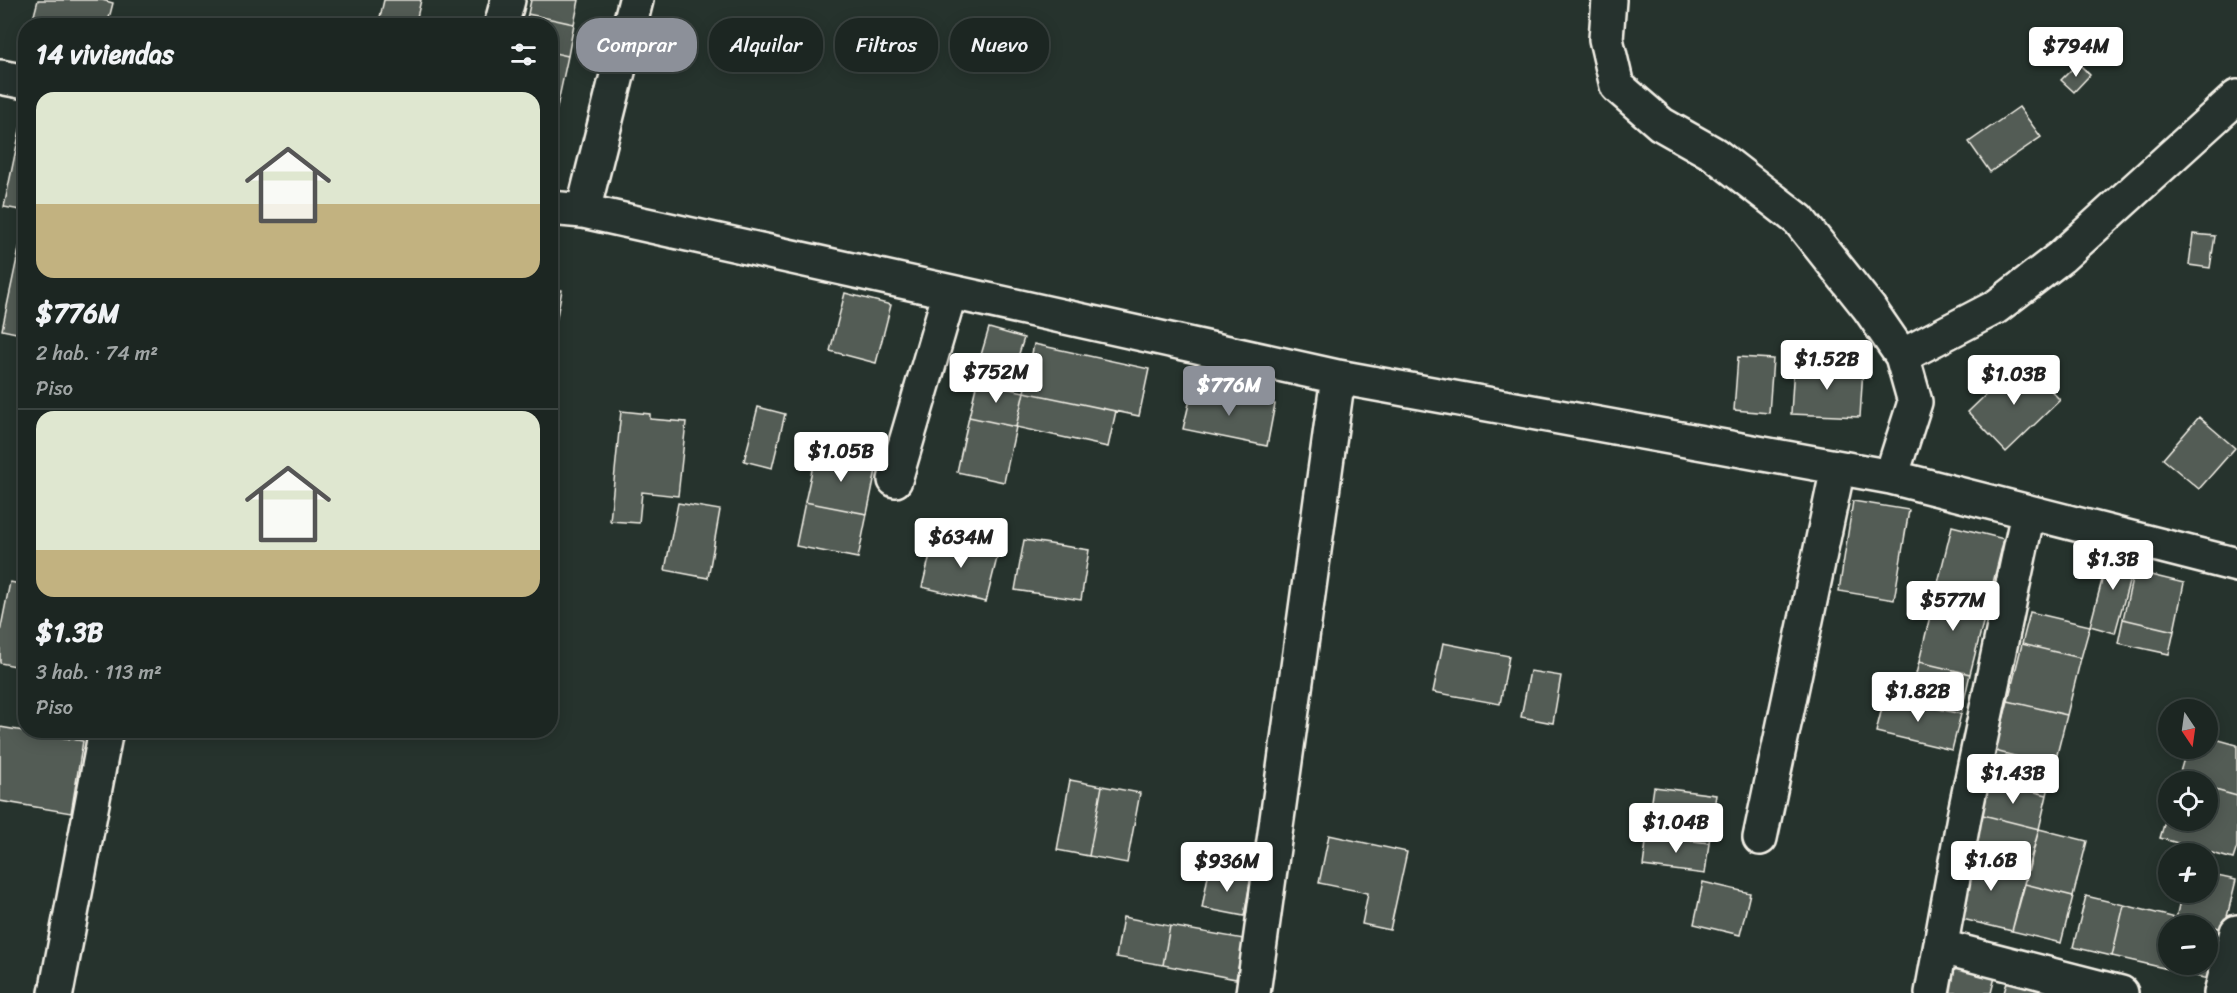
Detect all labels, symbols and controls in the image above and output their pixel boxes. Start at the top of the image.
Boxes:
chip: Comprar [576,18,697,72]
chip: Alquilar [709,18,823,72]
chip: Filtros [835,18,938,72]
chip: Nuevo [950,18,1049,72]
pin: $794M [2034,27,2118,78]
text: $794M [2043,29,2109,64]
text: 14 viviendas [36,31,174,77]
icon: filters [507,38,540,71]
icon: home [234,131,342,239]
text: $776M [36,290,119,336]
text: 2 hab. · 74 m² [36,336,158,371]
pin: $1.52B [1778,340,1876,391]
text: $1.52B [1795,342,1859,377]
pin: $752M [954,353,1038,404]
text: $752M [964,355,1028,390]
pin: $1.03B [1965,355,2063,406]
text: $1.03B [1982,357,2046,392]
pin: $776M [1187,366,1271,417]
text: $776M [1197,368,1261,403]
text: Piso [36,371,73,406]
pin: $1.05B [792,432,890,483]
text: $1.05B [808,434,874,469]
icon: home [234,450,342,558]
pin: $634M [919,518,1003,569]
text: $634M [929,520,993,555]
pin: $1.3B [2071,540,2155,591]
text: $1.3B [2087,542,2139,577]
pin: $577M [1911,581,1995,632]
text: $577M [1921,583,1985,618]
text: $1.3B [36,609,103,655]
text: 3 hab. · 113 m² [36,655,162,690]
pin: $1.82B [1869,672,1967,723]
text: $1.82B [1886,674,1950,709]
text: Piso [36,690,73,725]
north arrow [2158,699,2218,759]
map controls [2158,699,2218,975]
pin: $1.43B [1964,754,2062,805]
text: $1.43B [1981,756,2045,791]
button: locate [2158,771,2218,831]
pin: $1.04B [1627,803,1725,854]
text: $1.04B [1643,805,1709,840]
pin: $1.6B [1949,841,2033,892]
pin: $936M [1185,842,1269,893]
text: $1.6B [1965,843,2017,878]
button: + [2158,843,2218,903]
text: $936M [1195,844,1259,879]
button: − [2158,915,2218,975]

